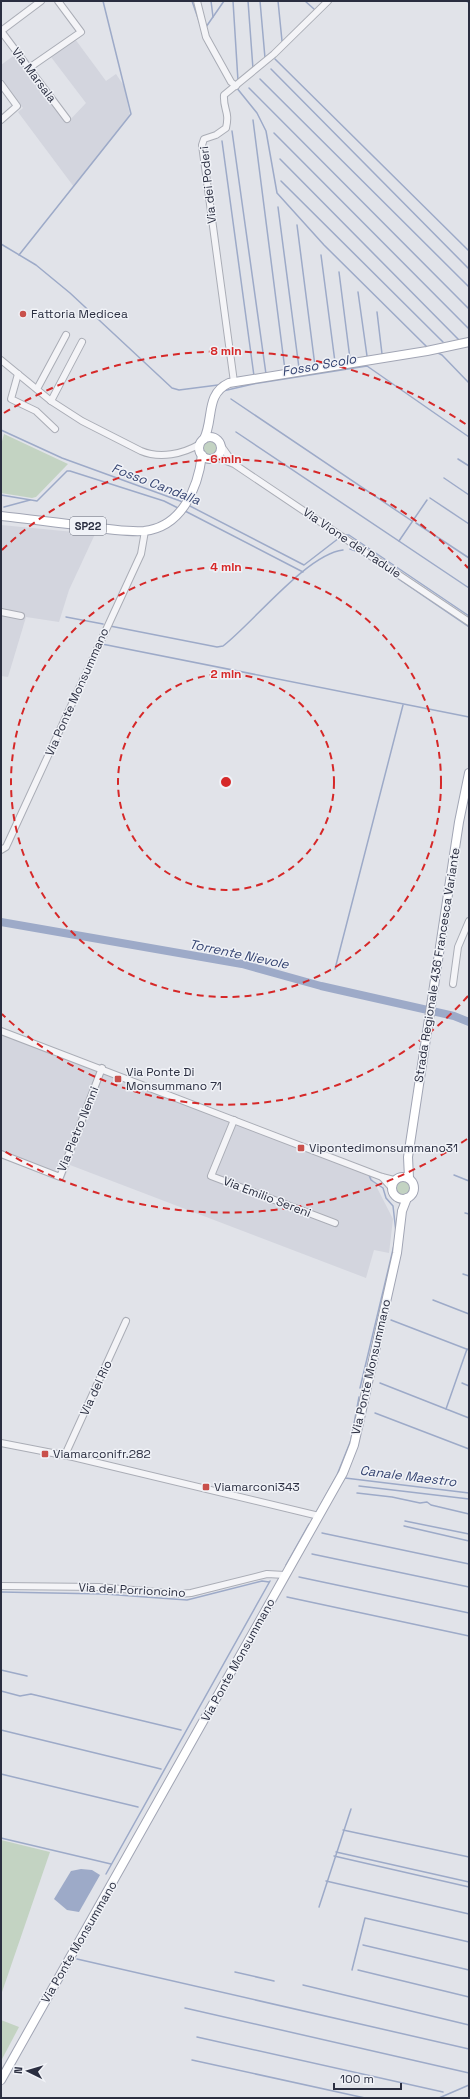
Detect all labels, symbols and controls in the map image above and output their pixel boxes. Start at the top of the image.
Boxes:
street label: Via Marsala [8,44,60,106]
street label: Via dei Poderi [196,145,220,225]
place label: Fattoria Medicea [31,306,128,322]
marker: Fattoria Medicea [18,309,28,319]
text: 8 min [210,343,242,359]
water label: Fosso Scolo [281,350,358,380]
text: 6 min [210,451,242,467]
water label: Fosso Candalla [109,459,203,509]
street label: Via Vione del Padule [300,504,404,582]
road number: SP22 [70,517,106,535]
text: 4 min [210,559,242,575]
street label: Via Ponte Monsummano [42,625,112,759]
text: 2 min [210,666,242,682]
centre of rings [219,775,233,789]
street label: Strada Regionale 436 Francesca Variante [411,846,463,1084]
water label: Torrente Nievole [188,935,291,973]
place label: Via Ponte Di Monsummano 71 [126,1064,222,1094]
marker: Via Ponte Di Monsummano 71 [113,1074,123,1084]
street label: Via Pietro Nenni [54,1084,102,1174]
place label: Vipontedimonsummano31 [309,1140,458,1156]
marker: Vipontedimonsummano31 [296,1143,306,1153]
street label: Via Emilio Sereni [221,1173,313,1221]
street label: Via Ponte Monsummano [348,1298,394,1436]
street label: Via del Rio [76,1358,116,1418]
place label: Viamarconifr.282 [53,1446,151,1462]
marker: Viamarconifr.282 [40,1449,50,1459]
water label: Canale Maestro [359,1462,458,1490]
place label: Viamarconi343 [214,1479,300,1495]
marker: Viamarconi343 [201,1482,211,1492]
street label: Via del Porrioncino [78,1579,186,1601]
street label: Via Ponte Monsummano [197,1596,279,1724]
street label: Via Ponte Monsummano [37,1878,121,2006]
north arrow [8,2051,48,2091]
scale bar [334,2065,401,2091]
text: N [11,2066,25,2074]
text: 100 m [340,2071,374,2087]

